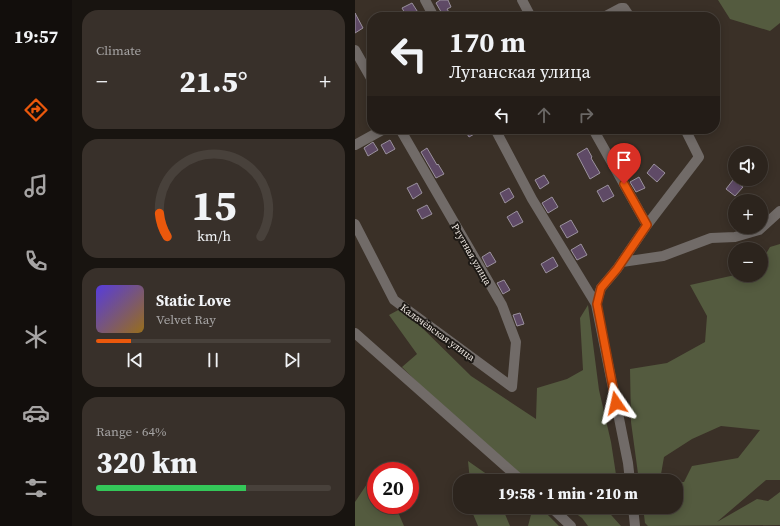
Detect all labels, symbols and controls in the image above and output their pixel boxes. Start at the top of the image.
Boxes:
text: 170 m [449,23,526,61]
text: 19:57 [14,24,58,49]
icon: left [383,28,435,80]
text: Climate [96,42,141,59]
text: Луганская улица [449,59,591,84]
text: 21.5° [179,61,248,102]
text: − [96,66,108,96]
text: + [319,66,331,96]
icon: directions [22,96,50,124]
icon: left [491,104,513,126]
icon: ahead [533,104,555,126]
icon: right [575,104,597,126]
pin [607,143,641,184]
map controls [728,146,768,282]
button: sound [728,146,768,186]
icon: arrive [613,149,635,171]
icon: music [22,172,50,200]
text: 15 [191,176,236,233]
button: + [728,194,768,234]
street label: Ртутная улица [449,221,495,288]
text: km/h [197,225,231,245]
button: − [728,242,768,282]
icon: phone [22,247,50,275]
text: Static Love [156,290,231,311]
street label: Калачёвская улица [398,301,478,364]
text: Velvet Ray [156,311,216,328]
icon: climate [22,323,50,351]
icon: previous [124,349,146,371]
icon: pause [202,349,224,371]
icon: next [281,349,303,371]
position arrow [595,382,637,424]
icon: car [22,399,50,427]
text: Range · 64% [96,423,167,440]
text: 320 km [96,442,197,483]
speed limit sign: 20 [367,462,419,514]
icon: filters [22,474,50,502]
text: 19:58 · 1 min · 210 m [498,483,638,504]

